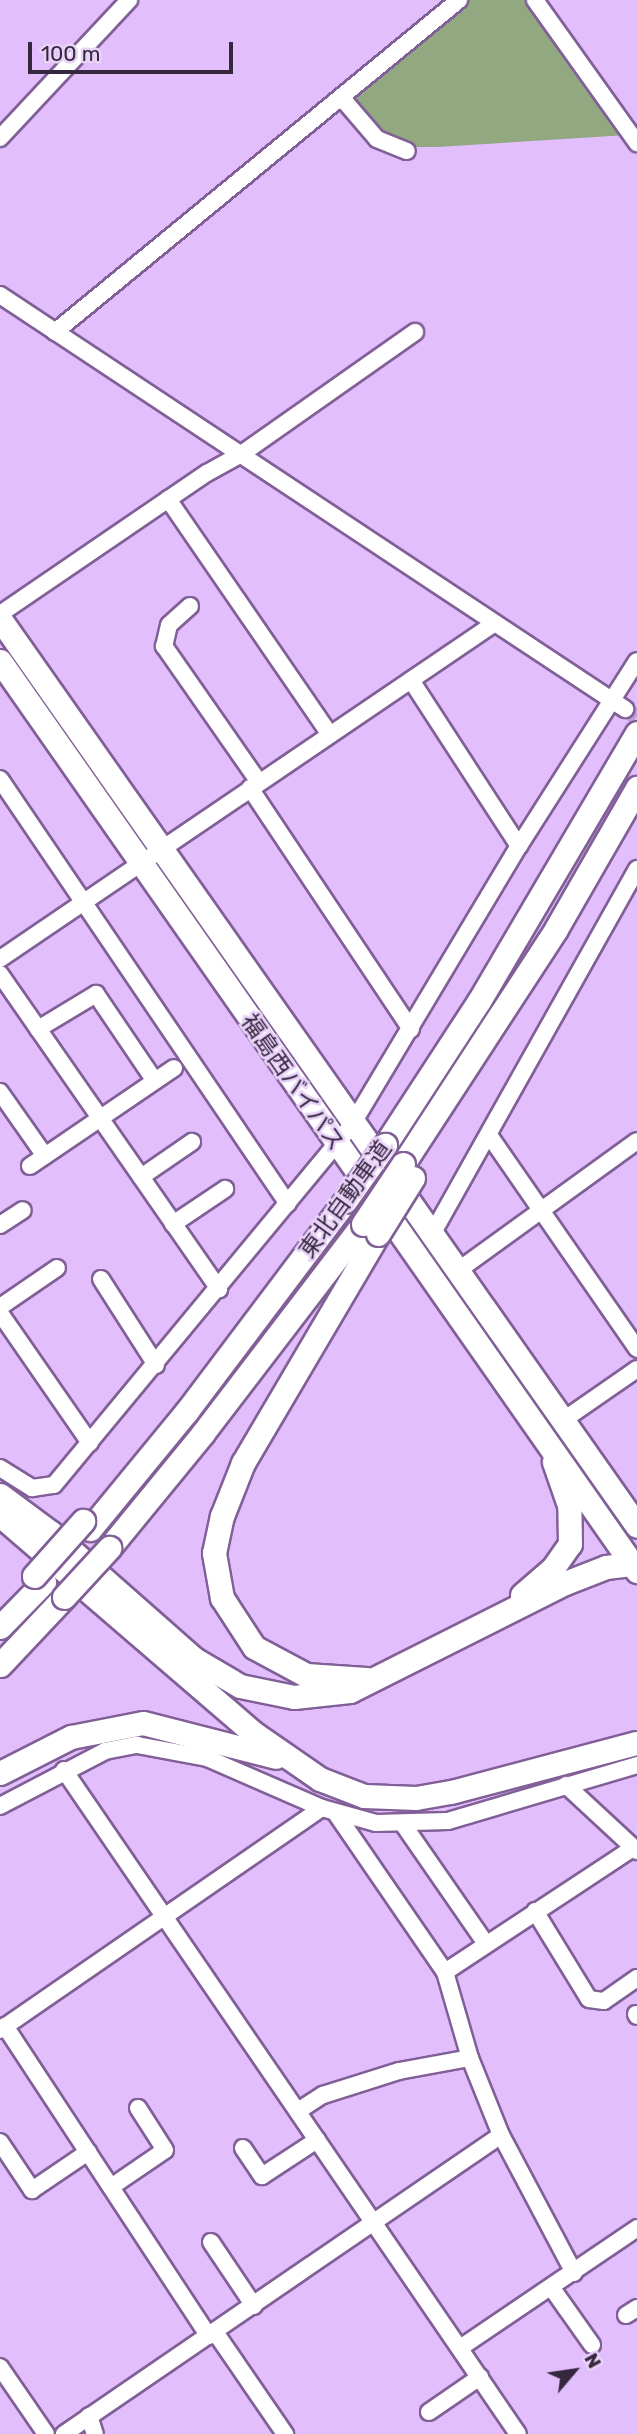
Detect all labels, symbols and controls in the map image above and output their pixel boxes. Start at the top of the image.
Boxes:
scale bar [32,28,236,72]
text: 100 m [41,41,100,66]
street label: 福島西バイパス [236,1008,350,1156]
street label: 東北自動車道 [293,1135,397,1263]
north arrow [539,2336,609,2406]
text: N [579,2349,606,2372]

